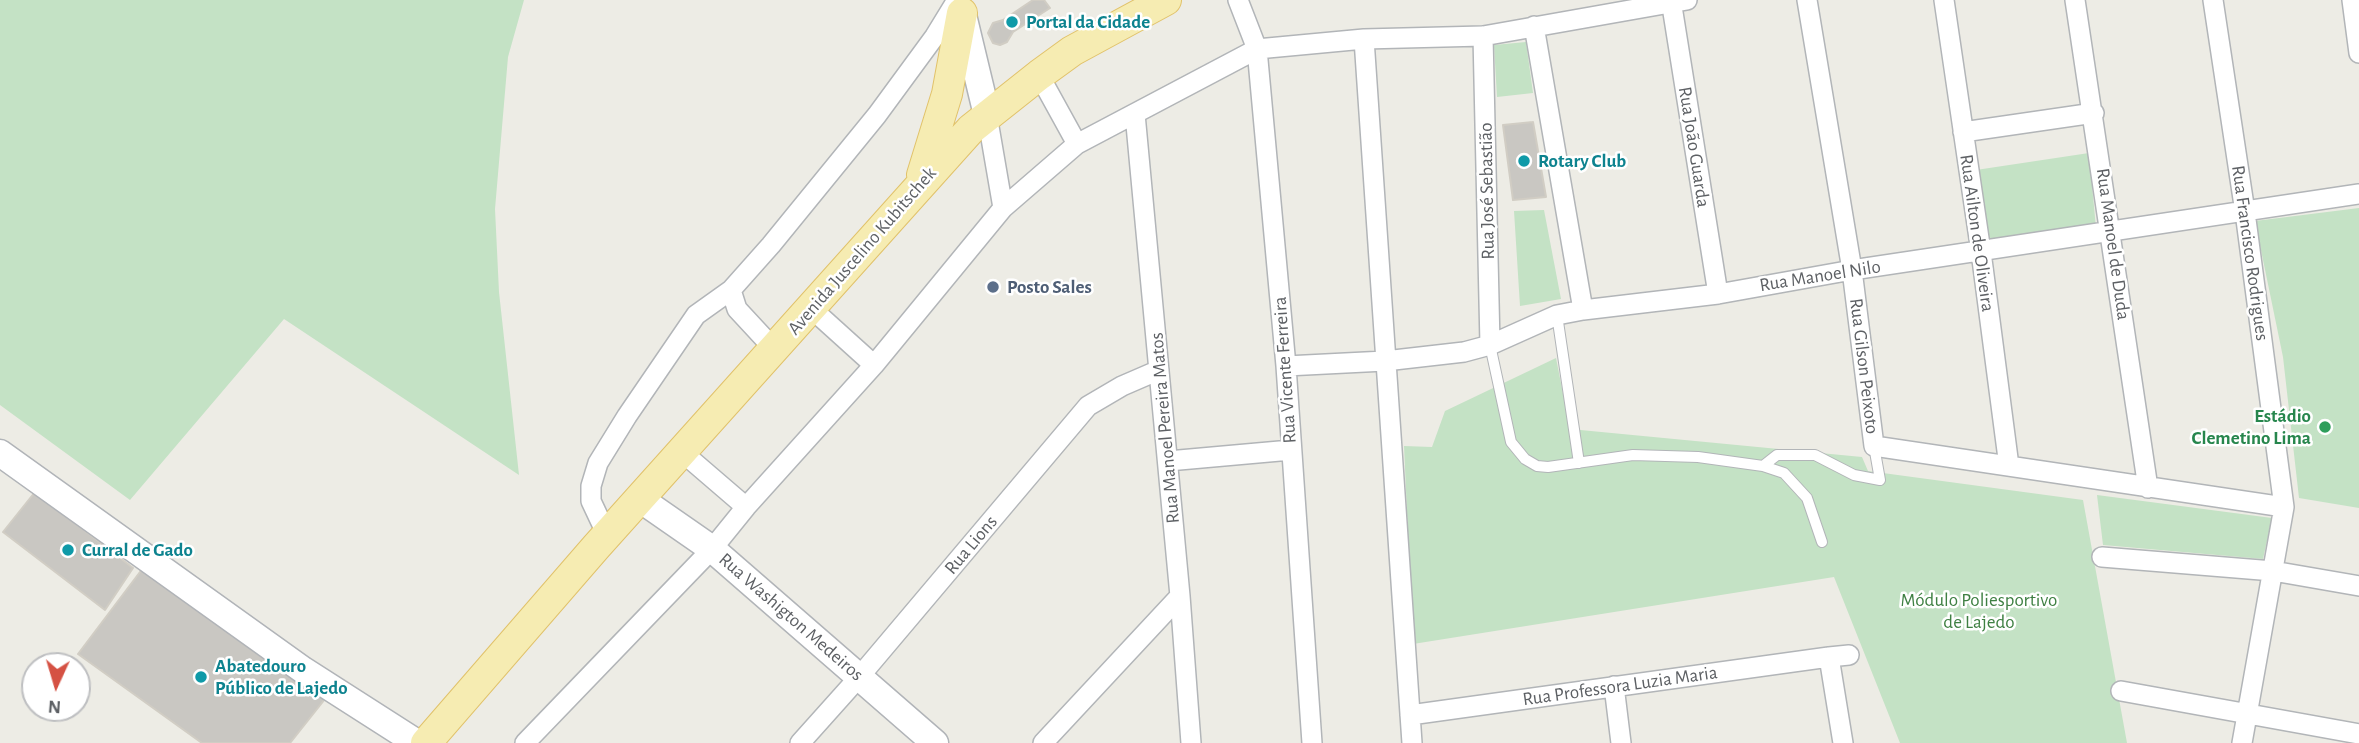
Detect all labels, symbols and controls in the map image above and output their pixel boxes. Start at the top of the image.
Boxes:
place label: Portal da Cidade [1026,11,1150,33]
marker: Portal da Cidade [1004,14,1020,30]
street label: Rua João Guarda [1673,85,1715,209]
street label: Rua José Sebastião [1474,122,1500,260]
place label: Rotary Club [1538,150,1626,172]
marker: Rotary Club [1516,153,1532,169]
street label: Rua Ailton de Oliveira [1955,153,1999,313]
street label: Avenida Juscelino Kubitschek [783,162,941,340]
street label: Rua Francisco Rodrigues [2226,164,2274,342]
street label: Rua Manoel de Duda [2091,167,2135,321]
street label: Rua Manoel Nilo [1758,255,1882,297]
place label: Posto Sales [1007,276,1092,298]
marker: Posto Sales [985,279,1001,295]
street label: Rua Vicente Ferreira [1268,296,1302,444]
street label: Rua Gilson Peixoto [1844,297,1884,435]
street label: Rua Manoel Pereira Matos [1145,331,1185,525]
place label: Estádio Clemetino Lima [2191,405,2311,449]
marker: Estádio Clemetino Lima [2317,419,2333,435]
street label: Rua Lions [940,511,1002,579]
place label: Curral de Gado [82,539,193,561]
marker: Curral de Gado [60,542,76,558]
street label: Rua Washigton Medeiros [714,548,868,686]
park label: Módulo Poliesportivo de Lajedo [1901,589,2057,633]
north arrow [21,652,91,722]
place label: Abatedouro Público de Lajedo [215,655,348,699]
street label: Rua Professora Luzia Maria [1521,661,1719,711]
marker: Abatedouro Público de Lajedo [193,669,209,685]
text: N [47,697,62,716]

